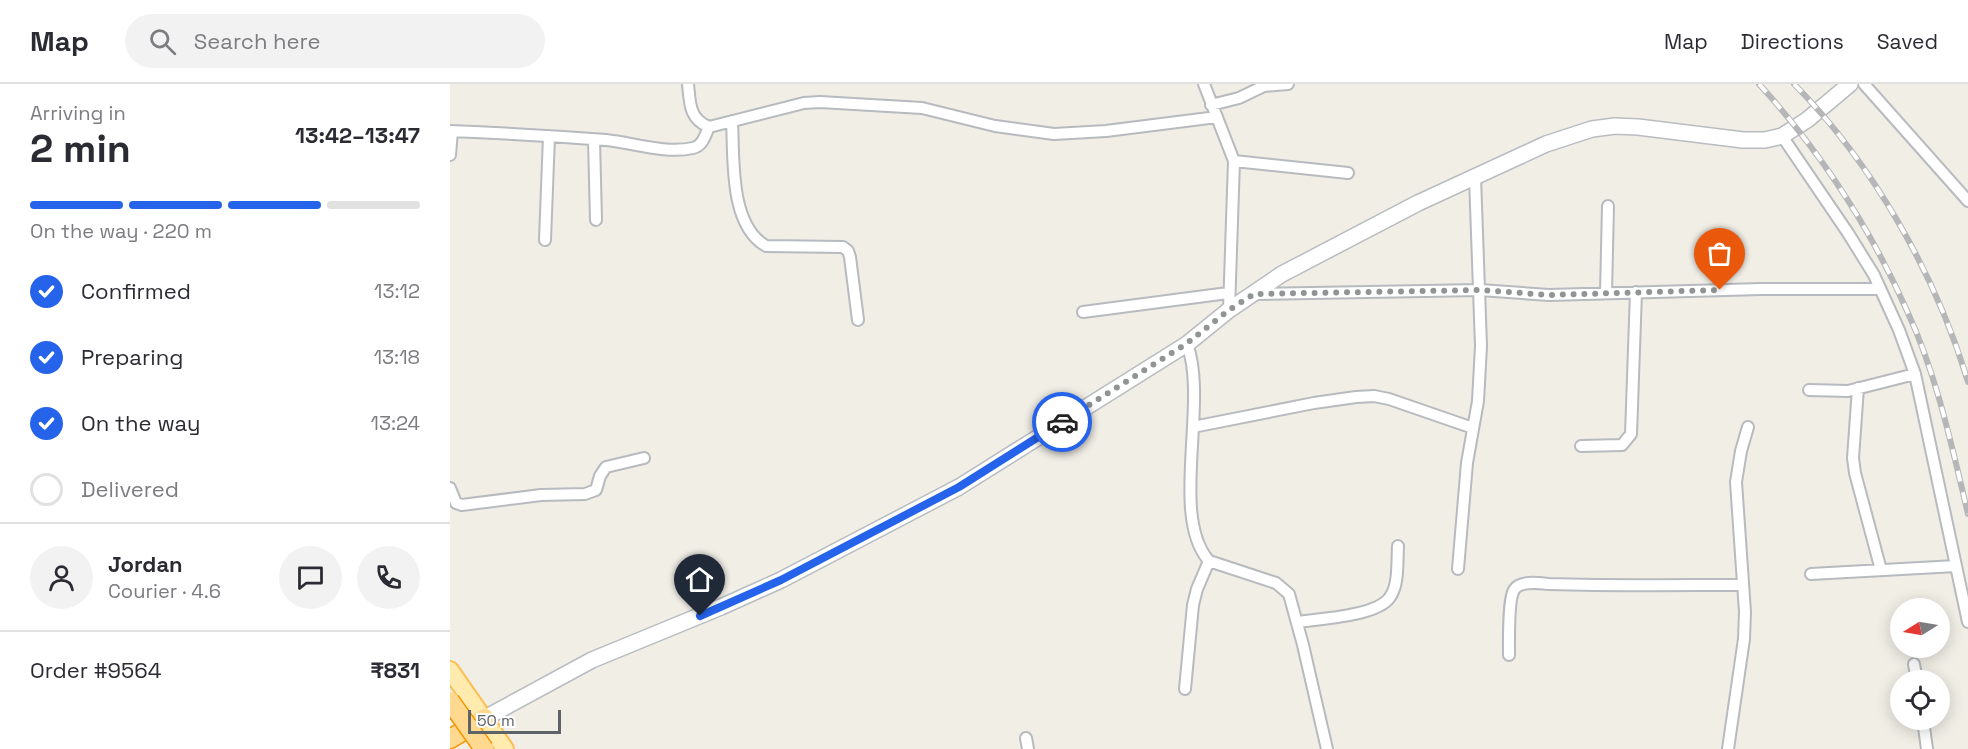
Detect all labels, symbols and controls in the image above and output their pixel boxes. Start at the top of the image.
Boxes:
search box [125,14,545,68]
text: Map [30,23,89,59]
icon: search [146,25,179,58]
text: Search here [194,27,321,55]
text: Map [1664,28,1708,55]
text: Directions [1741,28,1844,55]
text: Saved [1877,28,1938,55]
text: Arriving in [30,100,126,126]
text: 13:42–13:47 [295,121,420,149]
text: 2 min [30,124,131,173]
text: On the way · 220 m [30,218,212,244]
pin [1694,228,1745,290]
icon: bag [1703,237,1736,270]
icon: check [30,275,63,308]
text: Confirmed [81,277,191,305]
text: 13:12 [374,278,420,304]
icon: check [30,341,63,374]
text: Preparing [81,343,183,371]
text: 13:18 [374,344,420,370]
courier [1032,392,1092,452]
icon: car [1046,406,1079,439]
icon: check [30,407,63,440]
text: On the way [81,409,200,437]
text: 13:24 [371,410,420,436]
text: Delivered [81,475,179,503]
button: person [30,546,93,609]
button: chat [279,546,342,609]
button: phone [357,546,420,609]
text: Jordan [108,550,183,578]
pin [674,554,725,616]
icon: home [683,563,716,596]
text: Courier · 4.6 [108,578,221,604]
north arrow [1890,598,1950,658]
map controls [1890,598,1950,730]
text: Order #9564 [30,656,161,684]
text: ₹831 [370,656,420,684]
button: locate [1890,670,1950,730]
scale bar [468,707,561,734]
text: 50 m [477,710,515,731]

